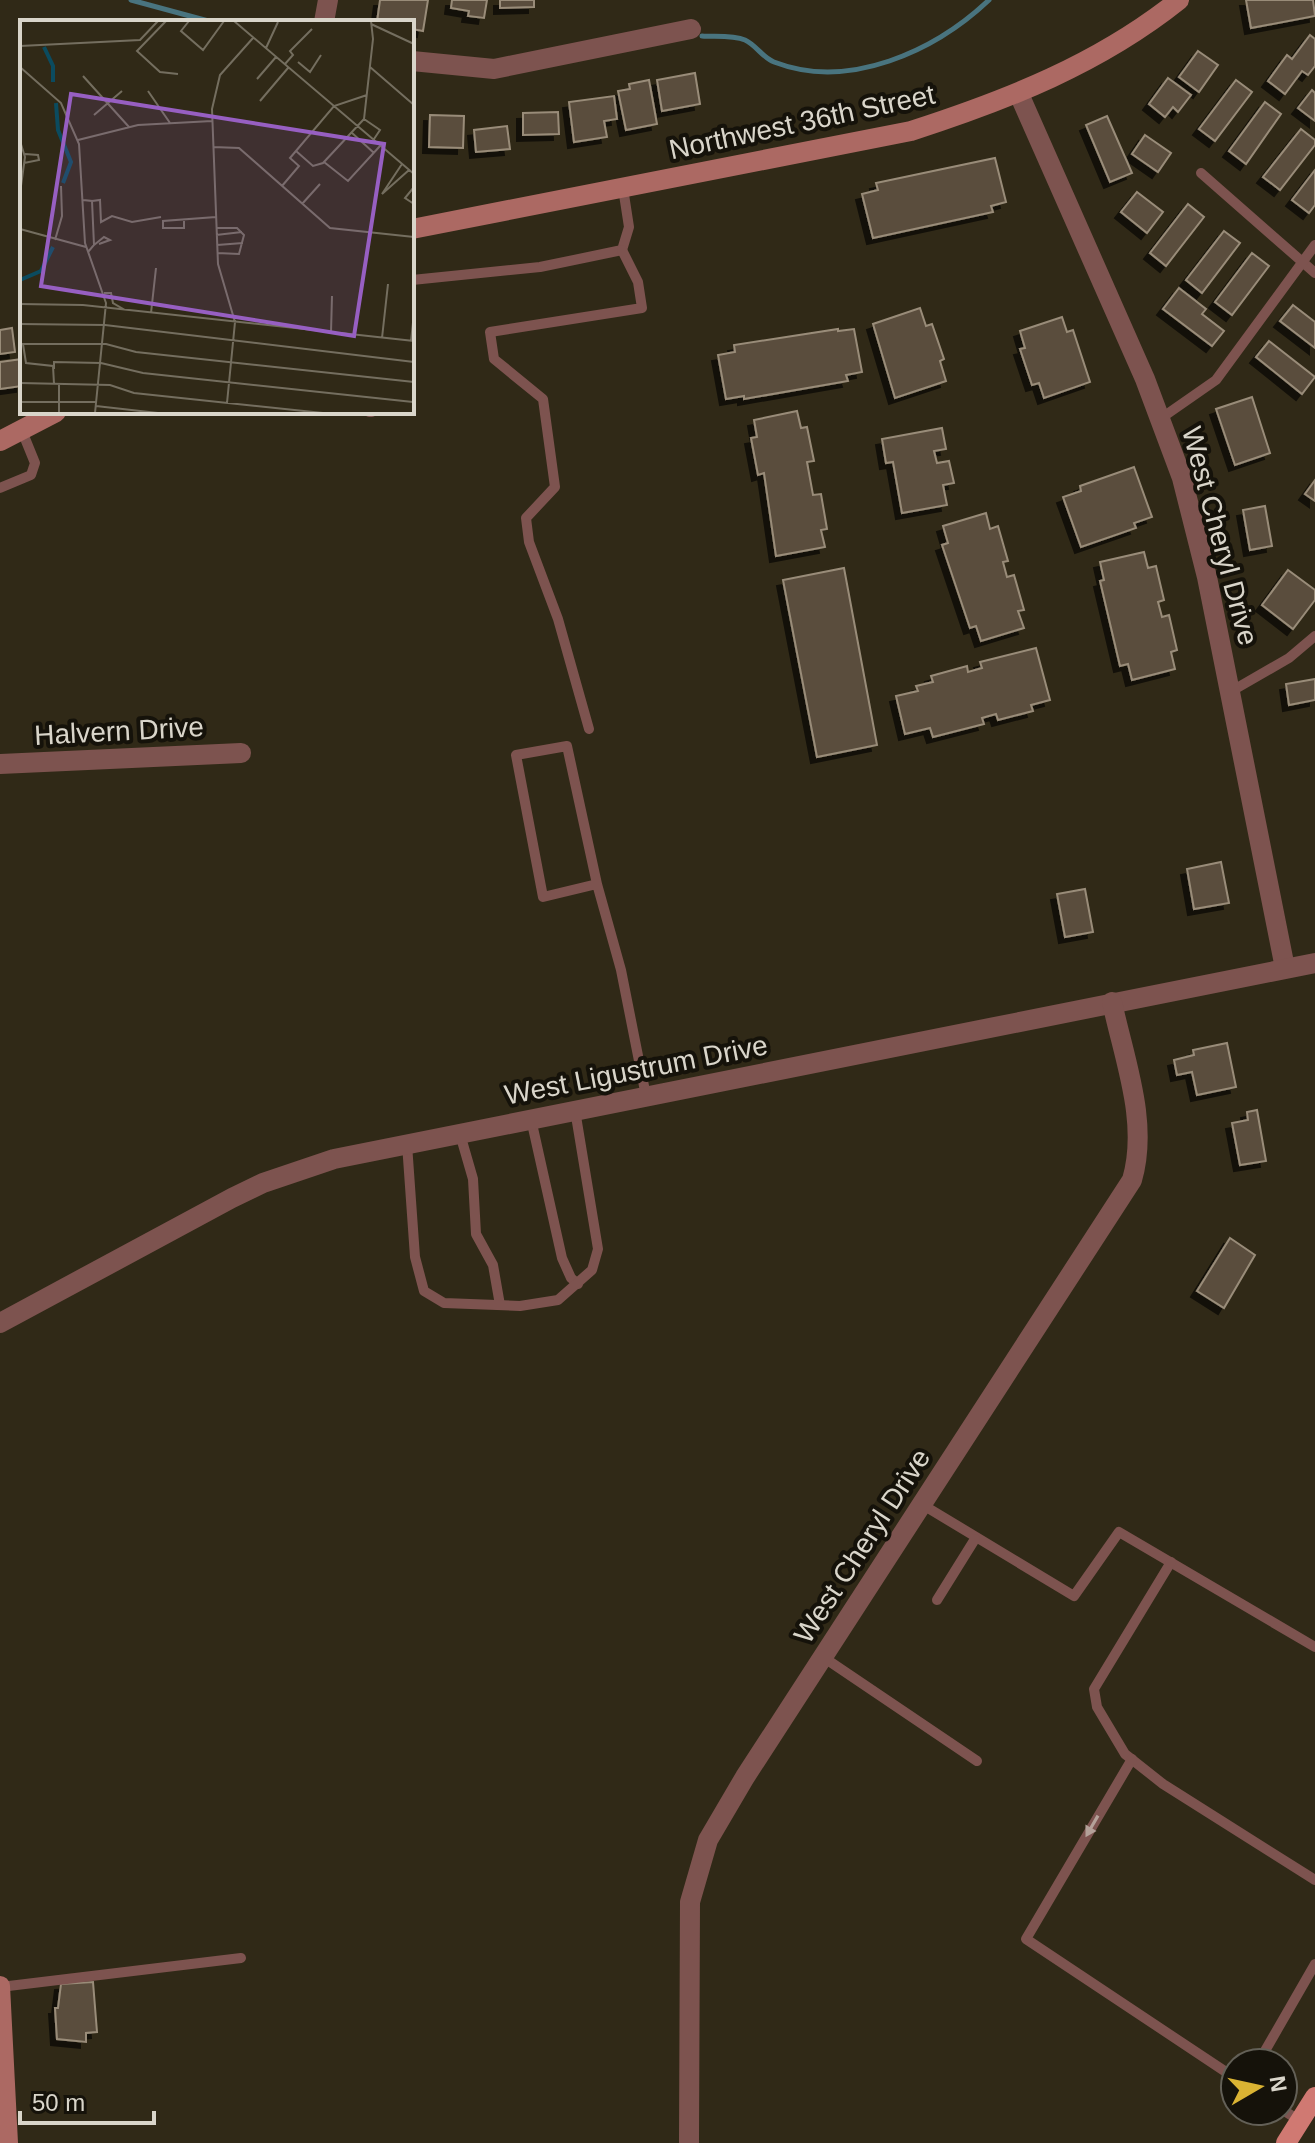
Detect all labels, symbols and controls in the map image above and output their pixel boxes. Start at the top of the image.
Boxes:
inset map [20,20,414,414]
street label: Northwest 36th Street [666,79,938,165]
street label: West Cheryl Drive [1176,423,1264,649]
street label: Halvern Drive [34,711,204,751]
street label: West Ligustrum Drive [502,1029,770,1111]
street label: West Cheryl Drive [788,1443,936,1649]
one-way arrow [1085,1815,1099,1837]
north arrow [1219,2047,1299,2127]
text: N [1265,2074,1292,2094]
scale bar [20,2075,154,2125]
text: 50 m [32,2089,85,2116]

